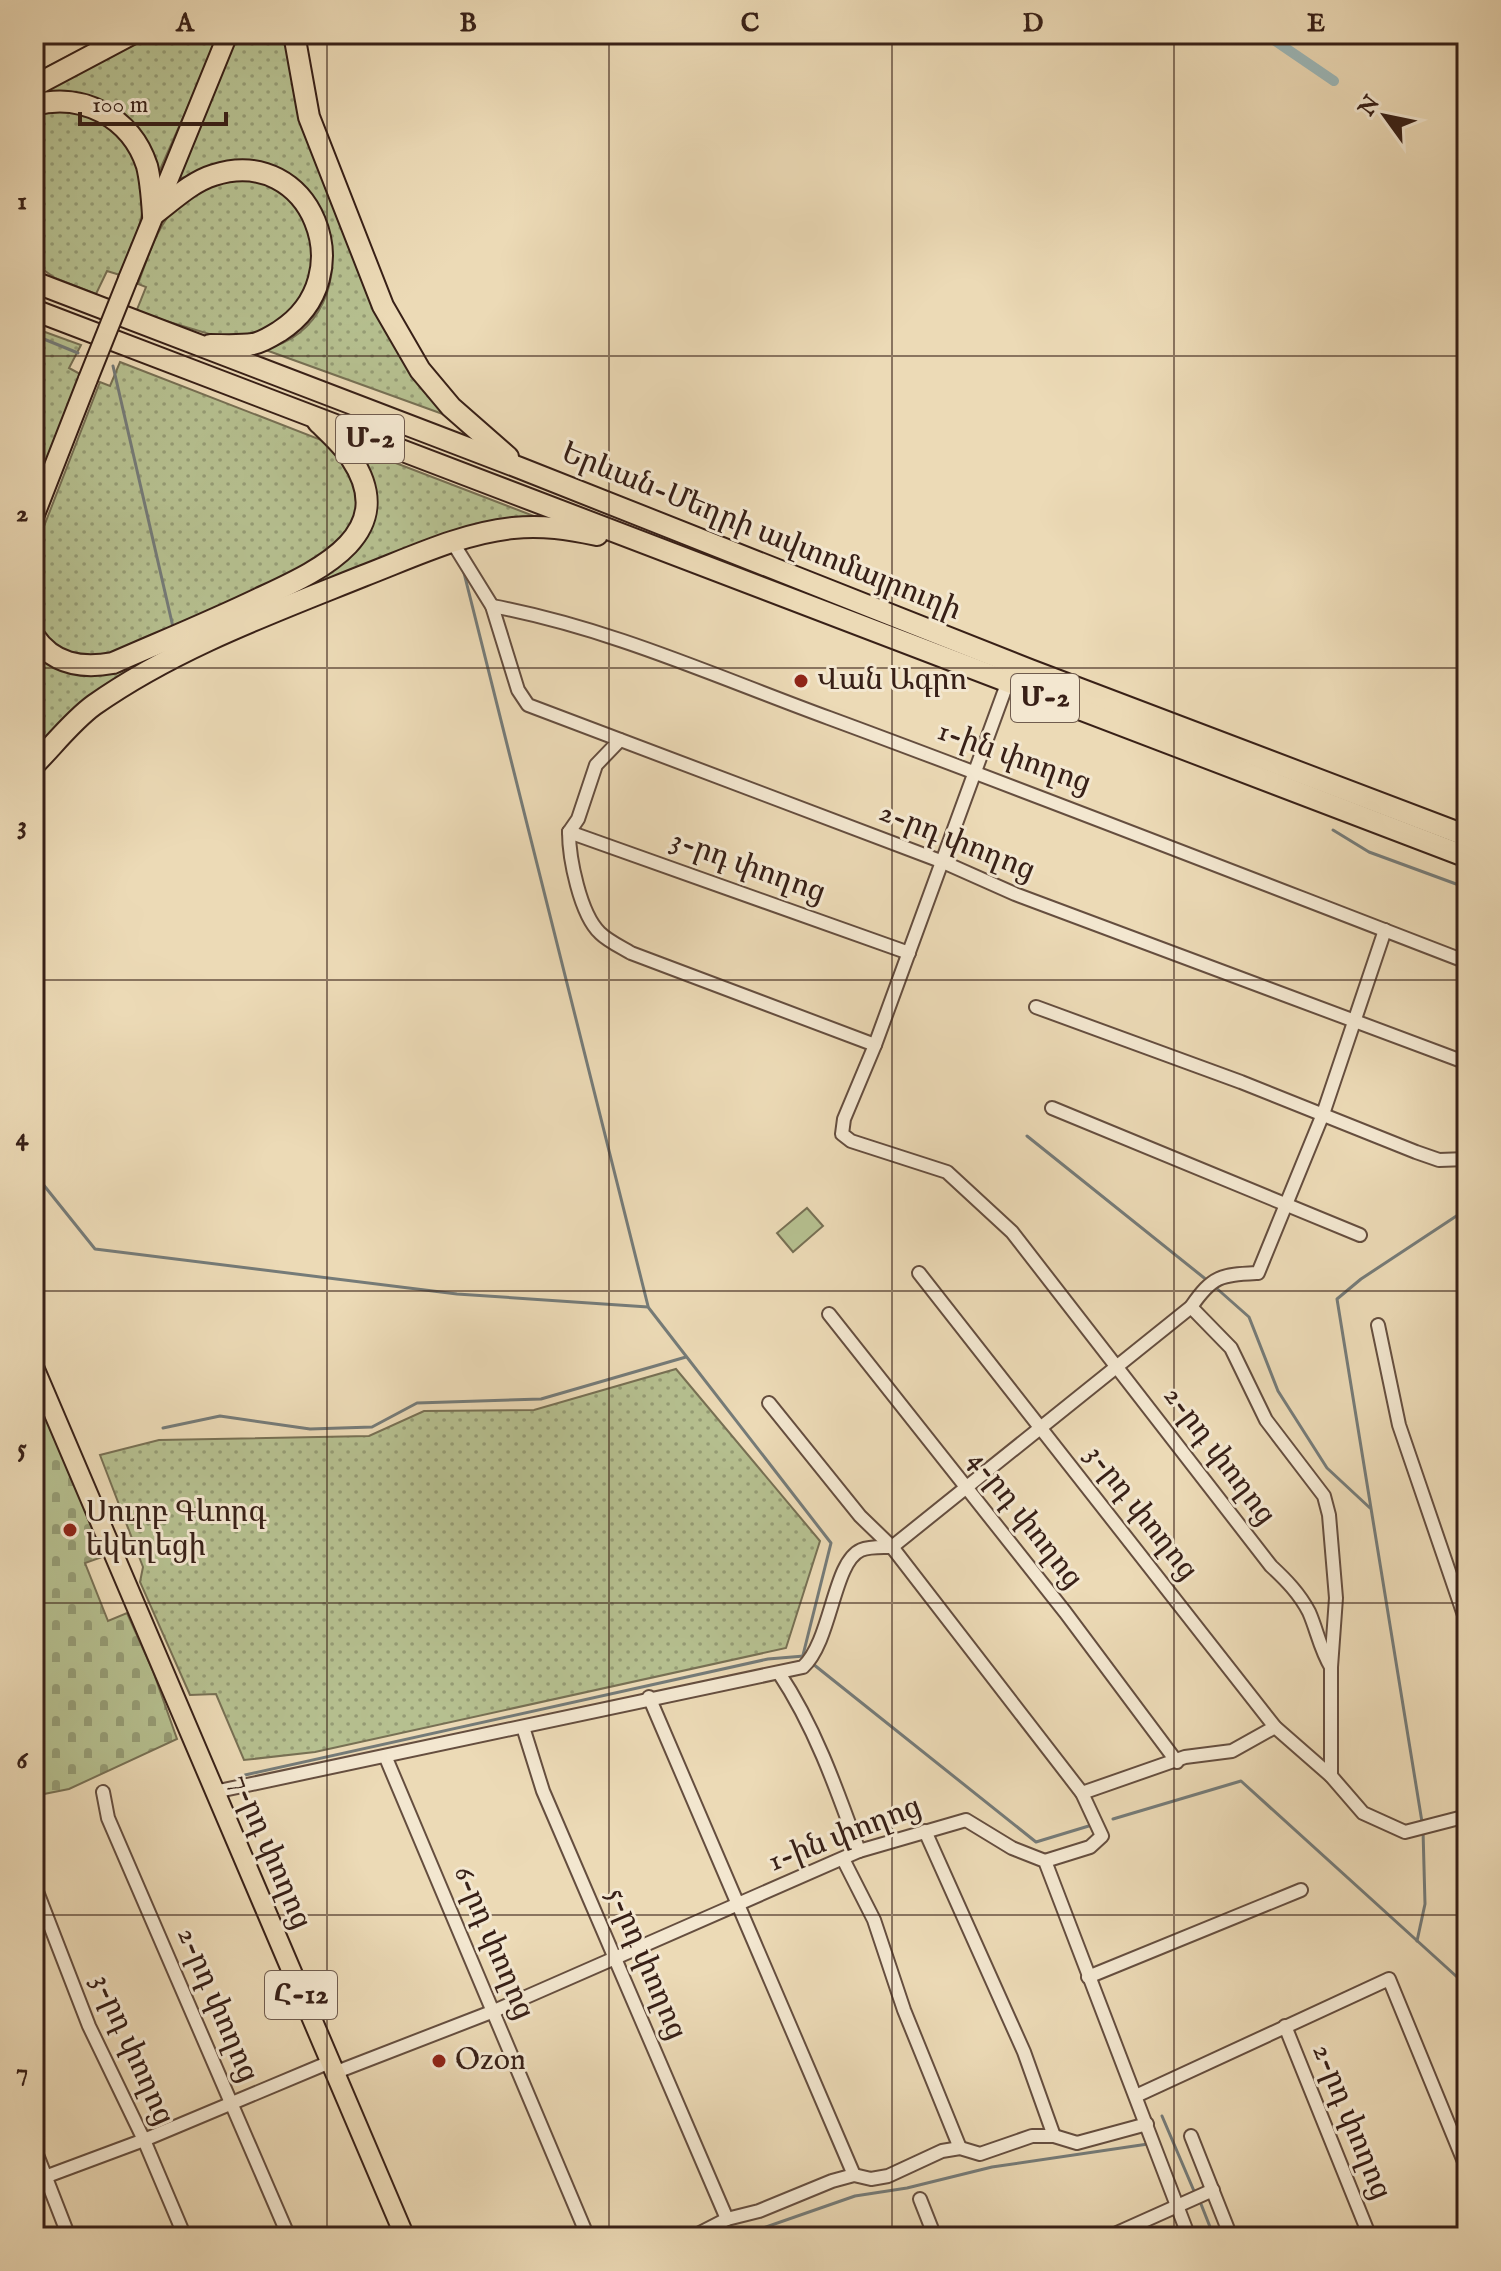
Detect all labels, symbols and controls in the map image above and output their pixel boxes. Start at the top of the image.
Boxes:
text: A [175,7,195,40]
text: B [459,7,477,40]
text: C [741,7,760,40]
text: D [1023,7,1044,40]
text: E [1307,7,1325,40]
scale bar [80,76,226,126]
north arrow [1345,76,1425,156]
text: 100 m [92,90,148,121]
text: N [1352,91,1387,123]
text: 1 [17,185,27,218]
road number: Մ-2 [336,415,404,463]
street label: Երևան-Մեղրի ավտոմայրուղի [556,434,966,630]
text: 2 [16,497,28,530]
place label: Վան Ագրո [817,662,967,700]
marker: Վան Ագրո [792,672,810,690]
road number: Մ-2 [1011,674,1079,722]
street label: 1-ին փողոց [932,713,1096,803]
street label: 2-րդ փողոց [873,793,1041,891]
text: 3 [17,809,27,842]
street label: 3-րդ փողոց [665,821,831,913]
text: 4 [16,1121,30,1154]
street label: 2-րդ փողոց [1154,1379,1284,1533]
text: 5 [17,1432,27,1465]
street label: 3-րդ փողոց [1076,1437,1206,1589]
street label: 4-րդ փողոց [959,1443,1091,1597]
place label: Սուրբ Գևորգ եկեղեցի [86,1494,267,1566]
marker: Սուրբ Գևորգ եկեղեցի [61,1521,79,1539]
text: 6 [17,1744,29,1777]
street label: 7-րդ փողոց [220,1769,320,1935]
street label: 1-ին փողոց [763,1788,927,1882]
street label: 6-րդ փողոց [444,1860,542,2026]
street label: 5-րդ փողոց [597,1882,695,2046]
street label: 2-րդ փողոց [167,1922,267,2088]
street label: 3-րդ փողոց [82,1968,182,2132]
road number: Հ-12 [265,1971,337,2019]
street label: 2-րդ փողոց [1302,2038,1400,2206]
place label: Ozon [455,2042,526,2080]
marker: Ozon [430,2052,448,2070]
text: 7 [16,2056,28,2089]

